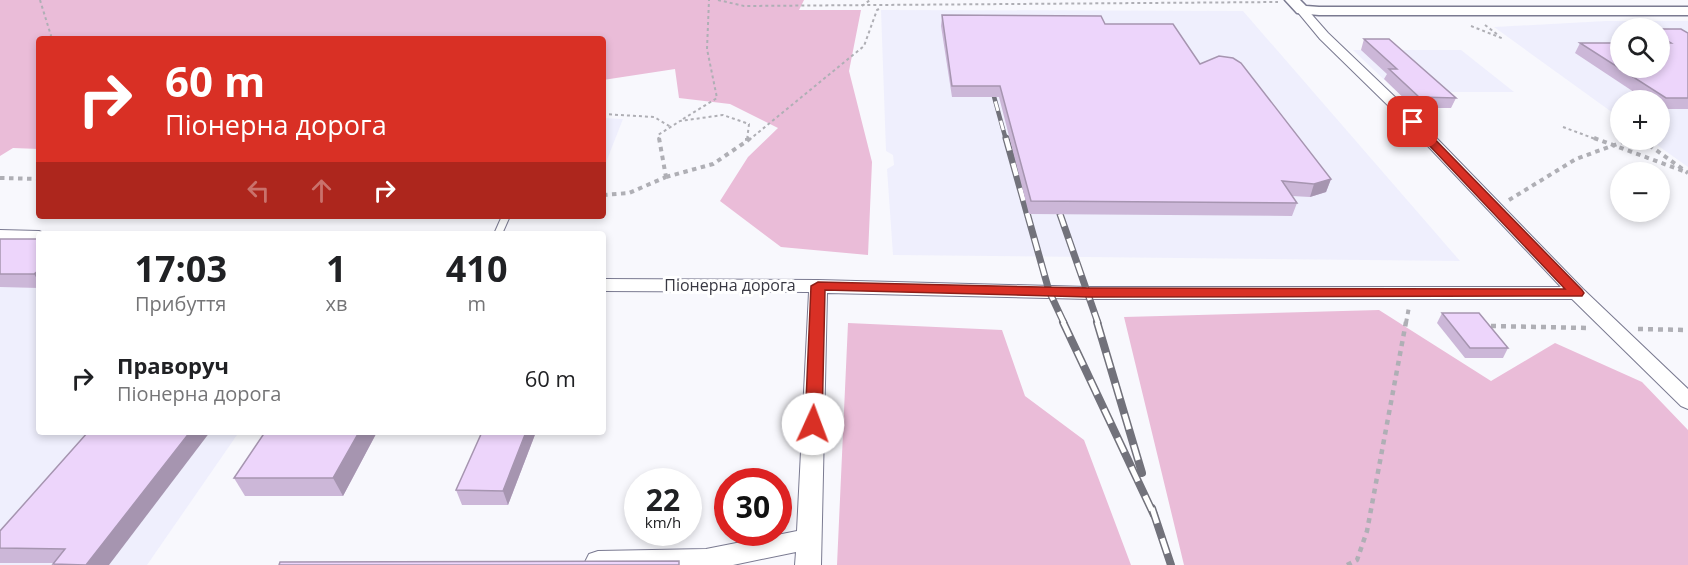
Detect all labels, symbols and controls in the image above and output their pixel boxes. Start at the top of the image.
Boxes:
map controls [1610,18,1670,222]
button: search [1610,18,1670,78]
text: 60 m [165,52,265,109]
icon: right [66,60,144,138]
button: + [1610,90,1670,150]
pin [1387,96,1438,147]
icon: arrive [1396,105,1429,138]
text: Піонерна дорога [165,106,387,143]
button: − [1610,162,1670,222]
icon: left [242,174,275,207]
icon: ahead [305,174,338,207]
icon: right [368,174,401,207]
text: 17:03 [134,244,227,293]
text: 1 [326,244,347,293]
text: 410 [446,244,508,293]
street label: Піонерна дорога [664,274,796,296]
text: Прибуття [135,290,226,317]
text: хв [325,290,347,317]
text: m [467,290,486,317]
text: Праворуч [117,350,229,380]
icon: right [66,362,99,395]
text: 60 m [525,363,576,393]
text: Піонерна дорога [117,380,281,407]
position arrow [781,392,845,456]
speed limit sign: 30 [714,468,792,546]
text: 22 [646,479,680,520]
text: km/h [645,512,681,532]

